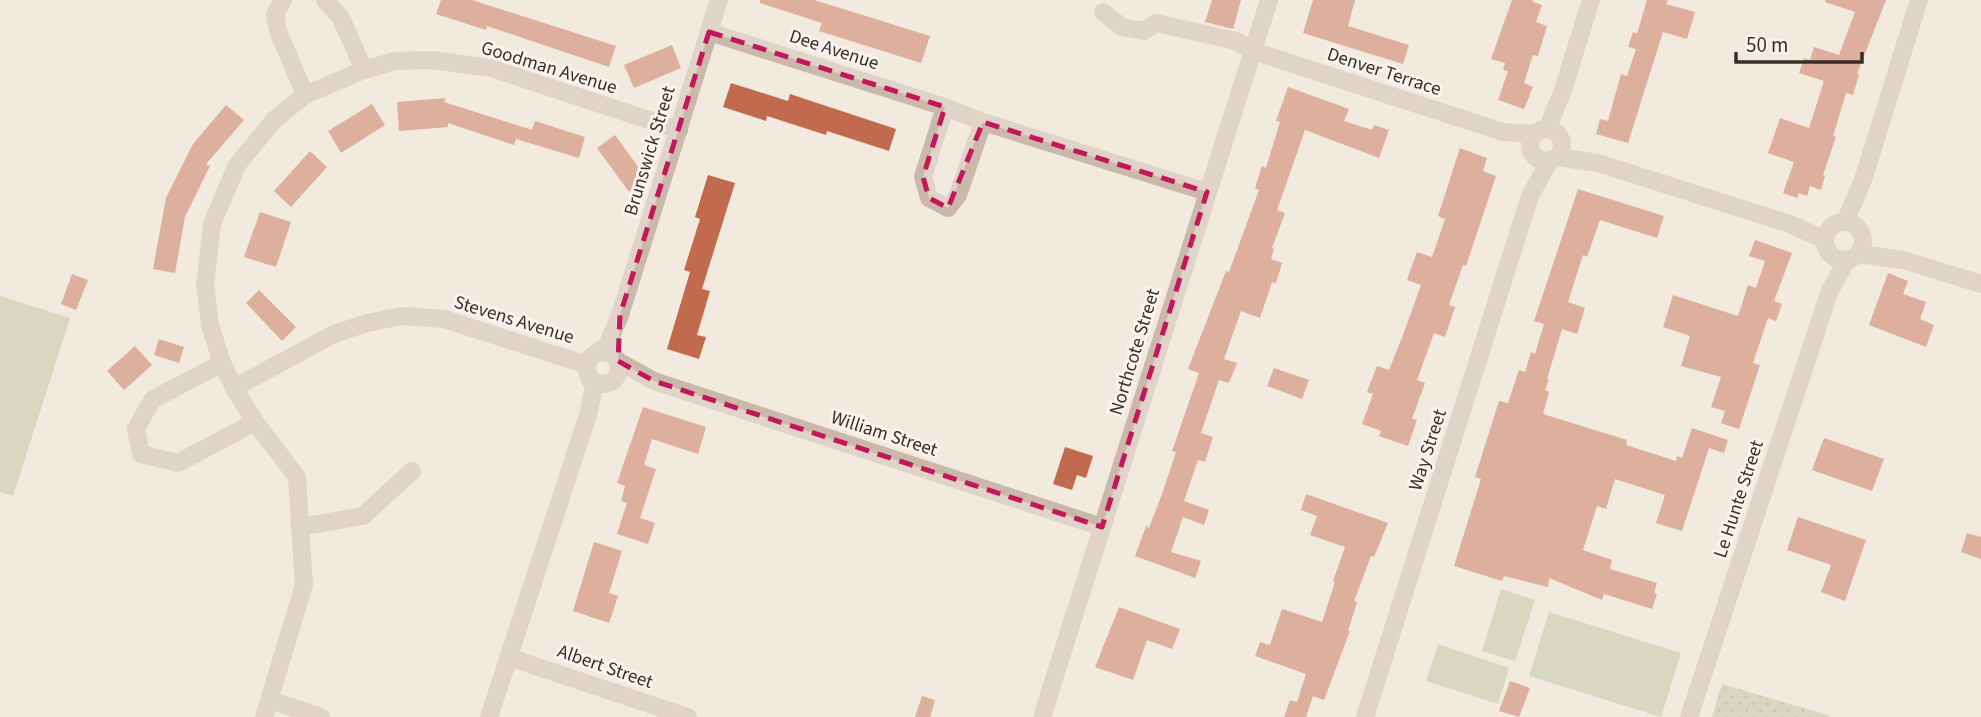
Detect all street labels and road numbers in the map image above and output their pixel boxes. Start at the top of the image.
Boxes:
street label: Dee Avenue [786,23,882,77]
street label: Goodman Avenue [478,34,620,102]
street label: Denver Terrace [1323,41,1445,103]
street label: Brunswick Street [617,82,683,219]
street label: Northcote Street [1103,285,1167,419]
street label: Stevens Avenue [451,289,577,351]
street label: William Street [827,404,941,464]
street label: Way Street [1402,405,1454,494]
street label: Le Hunte Street [1707,436,1771,561]
street label: Albert Street [554,638,657,696]

